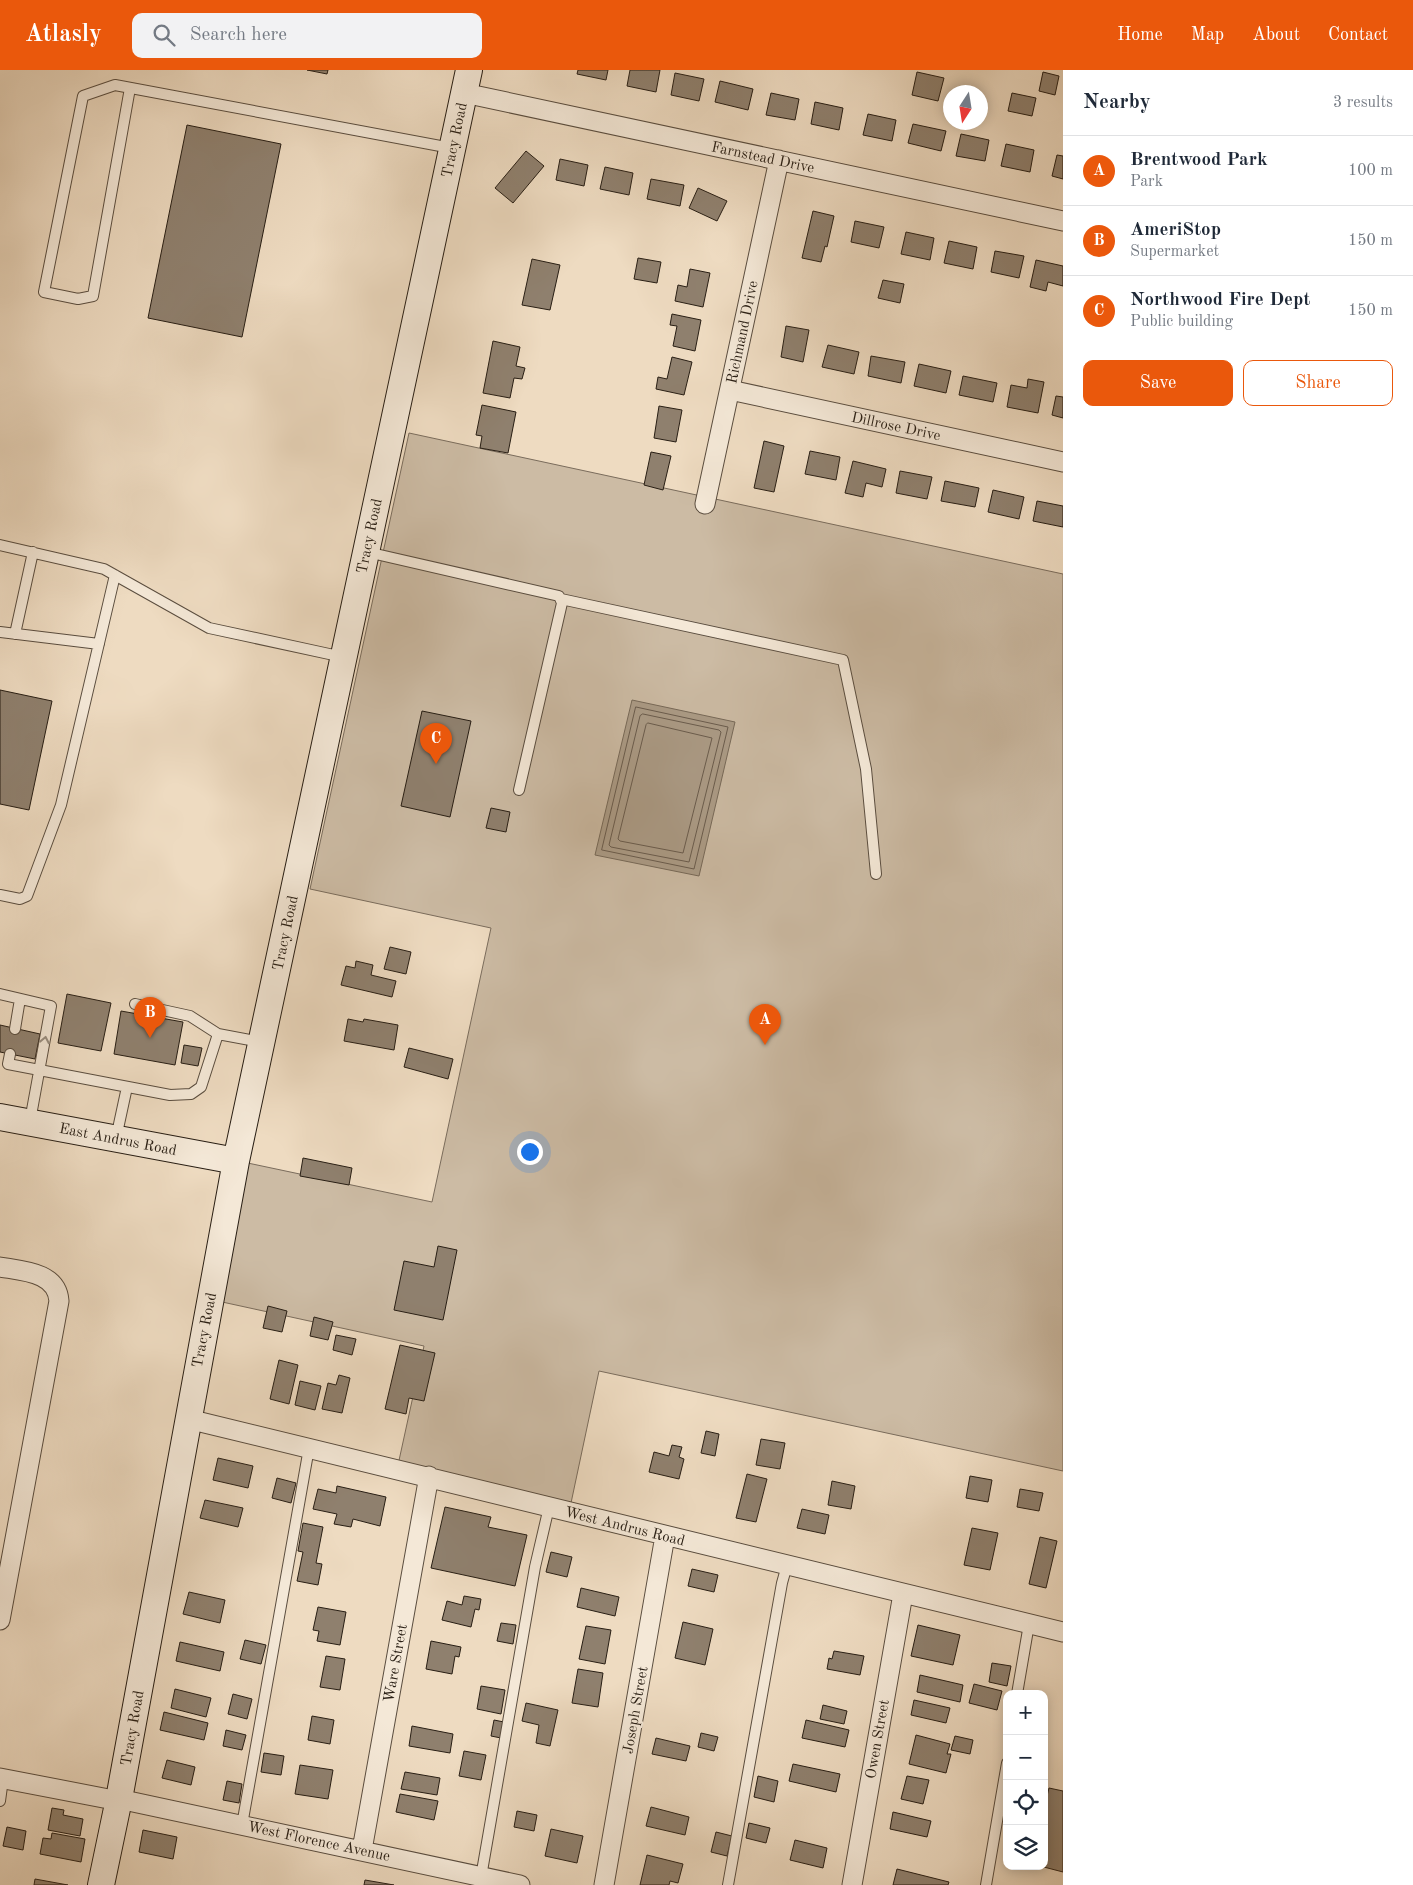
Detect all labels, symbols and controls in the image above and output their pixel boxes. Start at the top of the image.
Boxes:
search box [132,13,482,58]
icon: search [150,21,178,49]
text: Atlasly [25,23,102,47]
text: Search here [190,26,287,45]
text: Home [1117,26,1163,44]
text: Map [1191,26,1224,44]
text: About [1252,26,1300,44]
text: Contact [1328,26,1388,44]
north arrow [943,85,988,130]
text: Nearby [1083,92,1151,113]
text: 3 results [1333,95,1393,111]
street label: Tracy Road [440,101,471,179]
street label: Farnstead Drive [710,140,816,177]
text: Brentwood Park [1130,151,1268,170]
text: A [1093,163,1105,179]
text: 100 m [1348,163,1393,179]
text: Park [1130,174,1163,190]
text: AmeriStop [1130,221,1221,240]
text: B [1093,233,1105,249]
text: 150 m [1348,233,1393,249]
text: Supermarket [1130,244,1219,260]
street label: Richmand Drive [725,279,762,385]
text: Northwood Fire Dept [1130,291,1310,310]
text: C [1094,303,1104,319]
text: 150 m [1348,303,1393,319]
text: Public building [1130,314,1233,330]
button: Save [1083,360,1233,406]
button: Share [1243,360,1393,406]
street label: Dillrose Drive [850,411,942,444]
street label: Tracy Road [355,497,386,575]
pin: C [420,723,452,764]
street label: Tracy Road [271,894,302,972]
pin: B [134,997,166,1038]
pin: A [749,1004,781,1045]
one-way arrow [39,1035,50,1044]
street label: East Andrus Road [58,1122,178,1159]
your location [517,1139,543,1165]
street label: Tracy Road [191,1291,220,1369]
street label: West Andrus Road [563,1505,686,1550]
street label: Ware Street [382,1623,411,1704]
street label: Joseph Street [621,1665,652,1755]
street label: Tracy Road [119,1689,148,1767]
map controls [1003,1690,1048,1870]
button: + [1003,1690,1048,1735]
street label: Owen Street [864,1698,893,1780]
button: − [1003,1735,1048,1780]
button: locate [1003,1780,1048,1825]
street label: West Florence Avenue [246,1820,391,1865]
button: layers [1003,1825,1048,1870]

